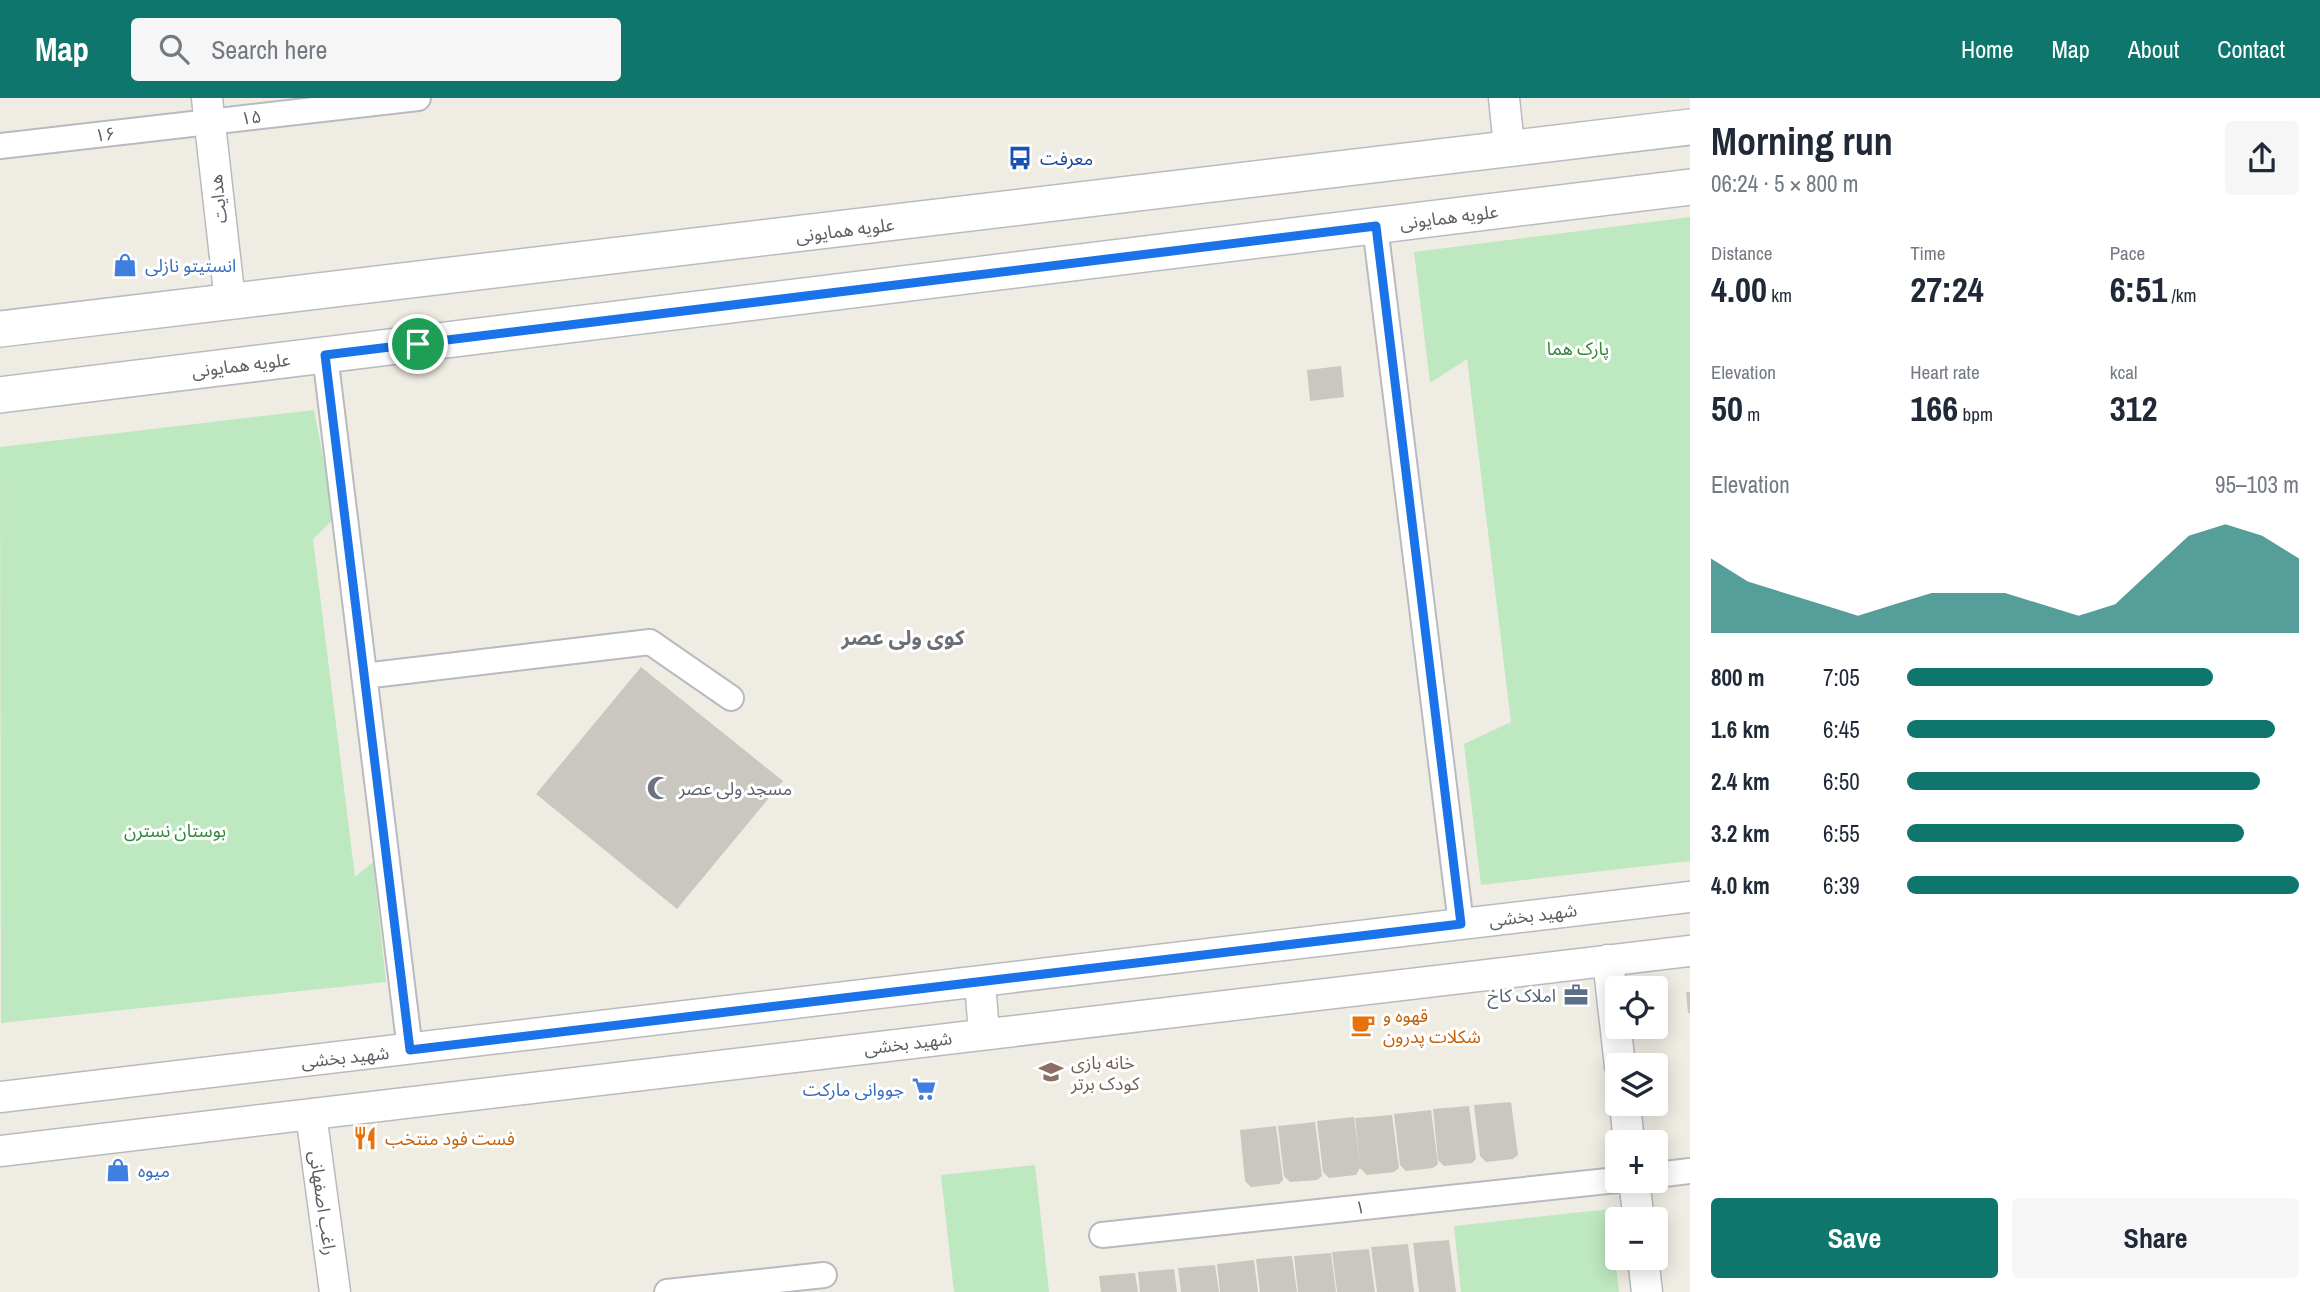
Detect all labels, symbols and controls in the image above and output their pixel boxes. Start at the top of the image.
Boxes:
search box [131,18,621,81]
text: Map [35,27,89,71]
icon: search [155,30,193,68]
text: Search here [211,32,327,67]
text: Home [1961,33,2013,65]
text: Map [2051,33,2090,65]
text: About [2128,33,2179,65]
text: Contact [2217,33,2285,65]
street label: ۱۵ [239,103,263,131]
text: Morning run [1711,116,1893,167]
street label: ۱۶ [93,120,117,148]
button: share [2225,121,2299,195]
bus stop icon: معرفت [1006,144,1034,172]
place label: معرفت [1040,146,1093,171]
text: 06:24 · 5 × 800 m [1711,168,1858,199]
street label: هدایت [203,173,233,225]
street label: علویه همایونی [1398,199,1500,235]
street label: علویه همایونی [794,212,896,248]
text: Distance [1711,240,1772,266]
text: Time [1910,240,1945,266]
text: Pace [2110,240,2145,266]
shop icon: انستیتو نازلی [111,251,139,279]
place label: انستیتو نازلی [145,253,236,278]
text: 4.00 [1711,266,1767,313]
text: 27:24 [1910,266,1984,313]
text: 6:51 [2110,266,2167,313]
text: km [1767,282,1792,308]
text: /km [2167,282,2197,308]
pin [388,314,448,374]
icon: arrive [399,325,437,363]
park label: پارک هما [1547,336,1609,361]
street label: علویه همایونی [190,347,292,383]
text: Elevation [1711,359,1776,385]
text: Heart rate [1910,359,1980,385]
text: kcal [2110,359,2137,385]
text: 50 [1711,385,1743,432]
text: 166 [1910,385,1958,432]
text: 312 [2110,385,2158,432]
text: m [1743,401,1760,427]
text: bpm [1958,401,1993,427]
text: Elevation [1711,469,1790,500]
text: 95–103 m [2215,469,2299,500]
district label: کوی ولی عصر [840,623,965,652]
text: 800 m [1711,662,1764,693]
text: 7:05 [1823,662,1860,693]
text: 1.6 km [1711,714,1770,745]
text: 6:45 [1823,714,1860,745]
text: 2.4 km [1711,766,1770,797]
text: 6:50 [1823,766,1860,797]
mosque icon: مسجد ولی عصر [645,774,673,802]
place label: مسجد ولی عصر [678,776,792,801]
park label: بوستان نسترن [124,818,226,843]
text: 3.2 km [1711,818,1770,849]
text: 6:55 [1823,818,1860,849]
text: 4.0 km [1711,870,1770,901]
text: 6:39 [1823,870,1860,901]
street label: شهید بخشی [1488,897,1578,933]
map controls [1605,976,1668,1270]
button: locate [1605,976,1668,1039]
office icon: املاک کاخ [1562,981,1590,1009]
place label: املاک کاخ [1487,983,1556,1009]
place label: قهوه ‌و شکلات پدرون [1383,1003,1481,1049]
cafe icon: قهوه ‌و شکلات پدرون [1349,1011,1377,1039]
street label: شهید بخشی [863,1025,953,1061]
street label: شهید بخشی [300,1040,390,1074]
place label: خانه بازی کودک برتر [1070,1050,1140,1096]
button: layers [1605,1053,1668,1116]
school or university icon: خانه بازی کودک برتر [1037,1058,1065,1086]
supermarket icon: جووانی مارکت [910,1075,938,1103]
place label: جووانی مارکت [803,1077,904,1102]
restaurant icon: فست فود منتخب [351,1124,379,1152]
place label: فست فود منتخب [385,1126,515,1151]
button: + [1605,1130,1668,1193]
street label: راغب اصفهانی [303,1149,343,1257]
shop icon: میوه [104,1156,132,1184]
place label: میوه [138,1158,170,1183]
street label: ۱ [1354,1194,1366,1220]
button: Save [1711,1198,1998,1278]
button: Share [2012,1198,2299,1278]
button: − [1605,1207,1668,1270]

